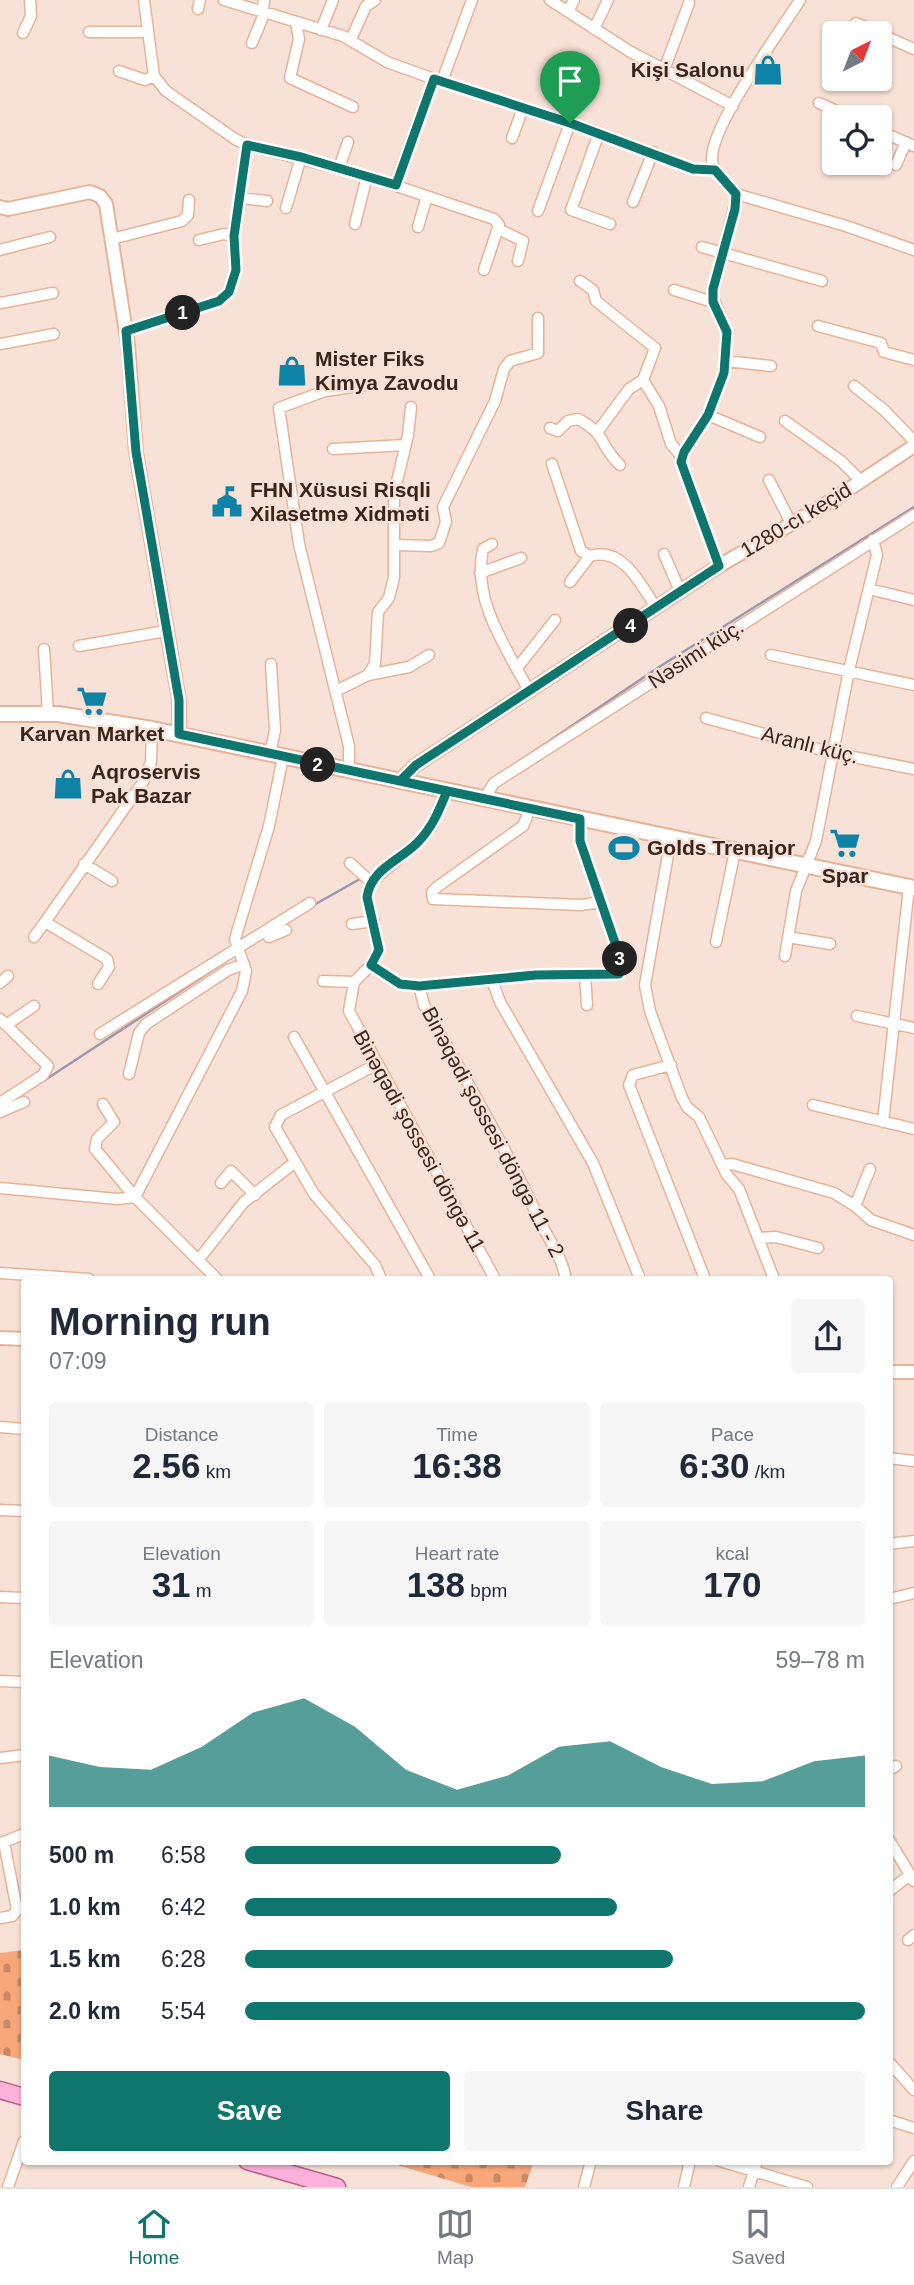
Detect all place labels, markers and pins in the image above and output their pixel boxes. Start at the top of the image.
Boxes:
pin [540,51,600,123]
shop icon: Kişi Salonu [751,53,785,87]
place label: Kişi Salonu [631,58,745,81]
pin: 1 [166,296,200,330]
place label: Mister Fiks Kimya Zavodu [315,347,459,394]
shop icon: Mister Fiks Kimya Zavodu [275,354,309,388]
place label: FHN Xüsusi Risqli Xilasetmə Xidməti [250,478,431,525]
public building icon: FHN Xüsusi Risqli Xilasetmə Xidməti [210,485,244,519]
pin: 4 [614,608,648,644]
supermarket icon: Karvan Market [75,684,109,718]
place label: Karvan Market [20,722,164,745]
pin: 2 [300,748,336,782]
place label: Aqroservis Pak Bazar [91,760,201,807]
shop icon: Aqroservis Pak Bazar [51,767,85,801]
supermarket icon: Spar [828,826,862,860]
sports icon: Golds Trenajor [607,831,641,865]
place label: Golds Trenajor [647,836,795,859]
place label: Spar [822,864,868,887]
pin: 3 [602,942,638,976]

